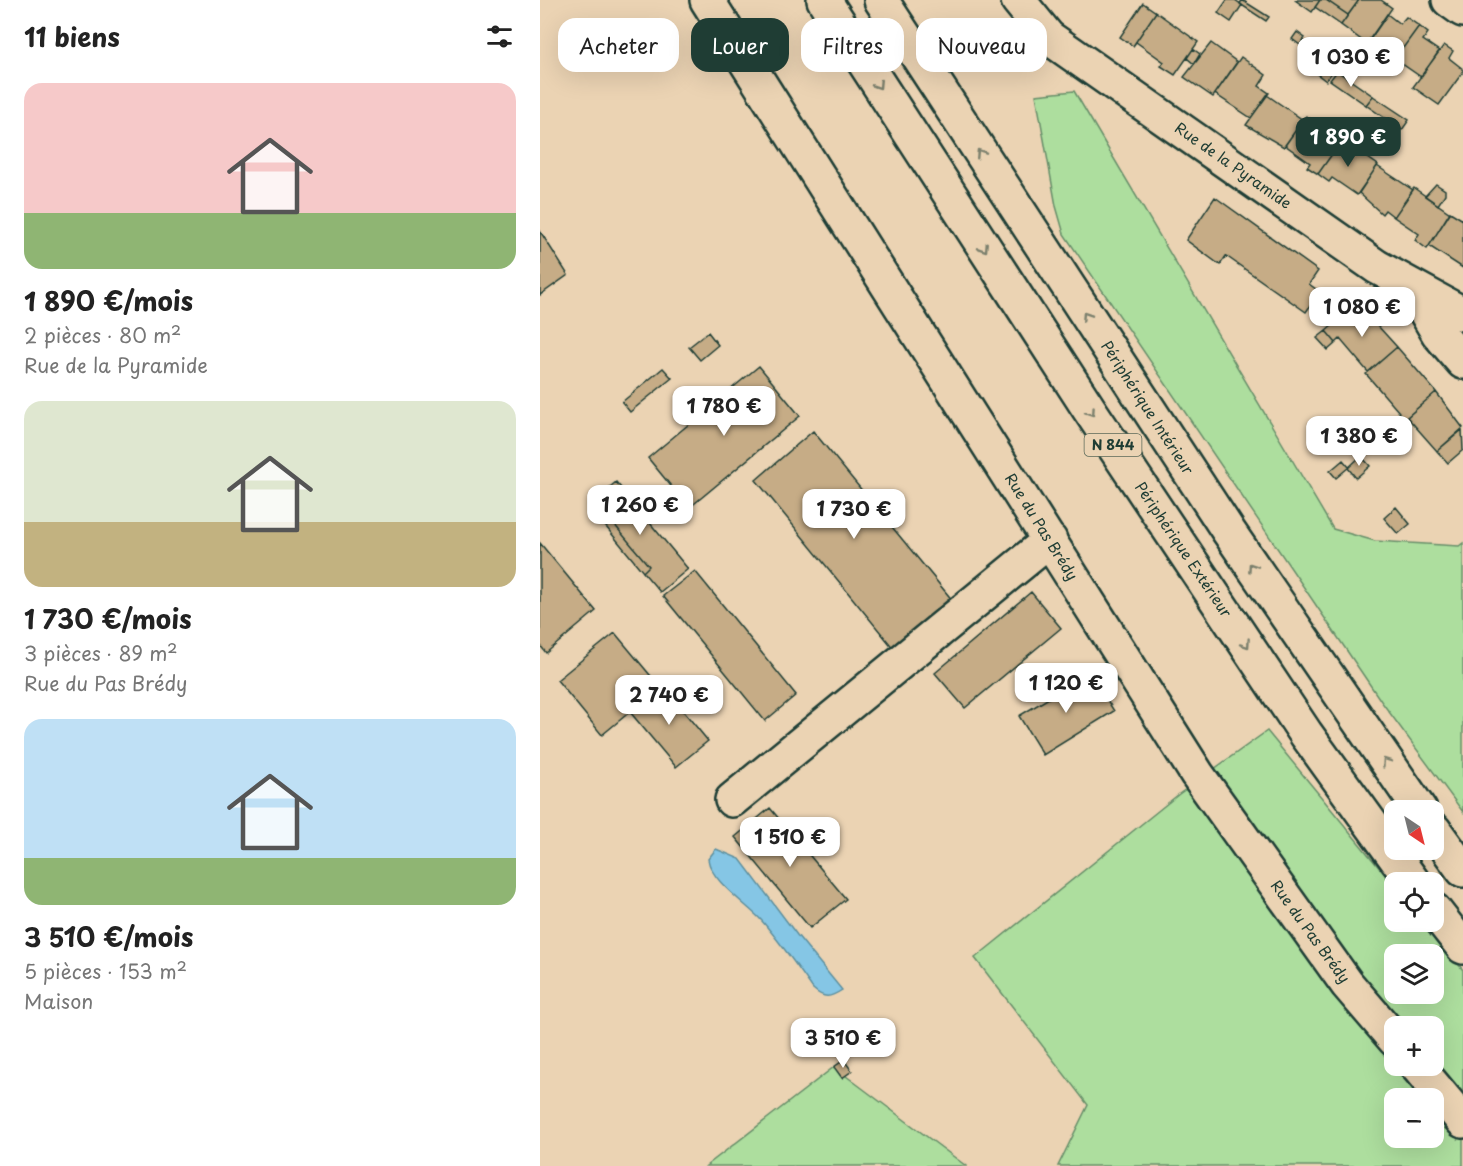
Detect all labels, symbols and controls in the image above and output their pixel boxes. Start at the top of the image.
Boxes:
text: 11 biens [24,17,120,56]
chip: Acheter [558,18,679,72]
chip: Louer [691,18,789,72]
chip: Filtres [801,18,904,72]
chip: Nouveau [916,18,1047,72]
icon: filters [483,20,516,53]
pin: 1 030 € [1296,37,1406,88]
text: 1 030 € [1311,41,1391,71]
one-way arrow [871,79,883,89]
street label: Rue de la Pyramide [1171,116,1297,214]
pin: 1 890 € [1293,117,1403,168]
text: 1 890 € [1310,121,1386,151]
icon: home [216,122,324,230]
one-way arrow [976,149,987,160]
one-way arrow [977,242,988,253]
text: 1 890 €/mois [24,281,193,320]
pin: 1 080 € [1307,287,1417,338]
text: 1 080 € [1323,291,1401,321]
one-way arrow [1083,312,1094,323]
text: 2 pièces · 80 m² [24,320,181,350]
street label: Périphérique Intérieur [1096,336,1200,479]
text: Rue de la Pyramide [24,350,208,380]
pin: 1 780 € [669,386,779,437]
text: 1 780 € [686,390,762,420]
one-way arrow [1084,405,1095,416]
pin: 1 380 € [1304,416,1414,467]
text: 1 380 € [1320,420,1398,450]
road number: N 844 [1084,434,1142,456]
icon: home [216,440,324,548]
street label: Rue du Pas Brédy [1000,468,1085,584]
street label: Périphérique Extérieur [1130,477,1238,622]
pin: 1 260 € [585,485,695,536]
text: 1 260 € [601,489,679,519]
pin: 1 730 € [799,489,909,540]
text: 1 730 € [816,493,892,523]
one-way arrow [1248,562,1259,573]
text: 1 730 €/mois [24,599,192,638]
one-way arrow [1239,637,1250,648]
text: 3 pièces · 89 m² [24,638,178,668]
pin: 1 120 € [1011,663,1121,714]
text: 1 120 € [1029,667,1103,697]
text: Rue du Pas Brédy [24,668,188,698]
pin: 2 740 € [614,675,724,726]
text: 2 740 € [629,679,709,709]
icon: home [216,758,324,866]
one-way arrow [1382,758,1393,769]
north arrow [1384,800,1444,860]
map controls [1384,800,1444,1148]
pin: 1 510 € [735,817,845,868]
text: 1 510 € [754,821,826,851]
button: locate [1384,872,1444,932]
street label: Rue du Pas Brédy [1266,875,1357,987]
text: 3 510 €/mois [24,917,193,956]
button: layers [1384,944,1444,1004]
text: 5 pièces · 153 m² [24,956,187,986]
text: Maison [24,986,93,1016]
button: + [1384,1016,1444,1076]
pin: 3 510 € [788,1018,898,1069]
text: 3 510 € [805,1022,881,1052]
button: − [1384,1088,1444,1148]

